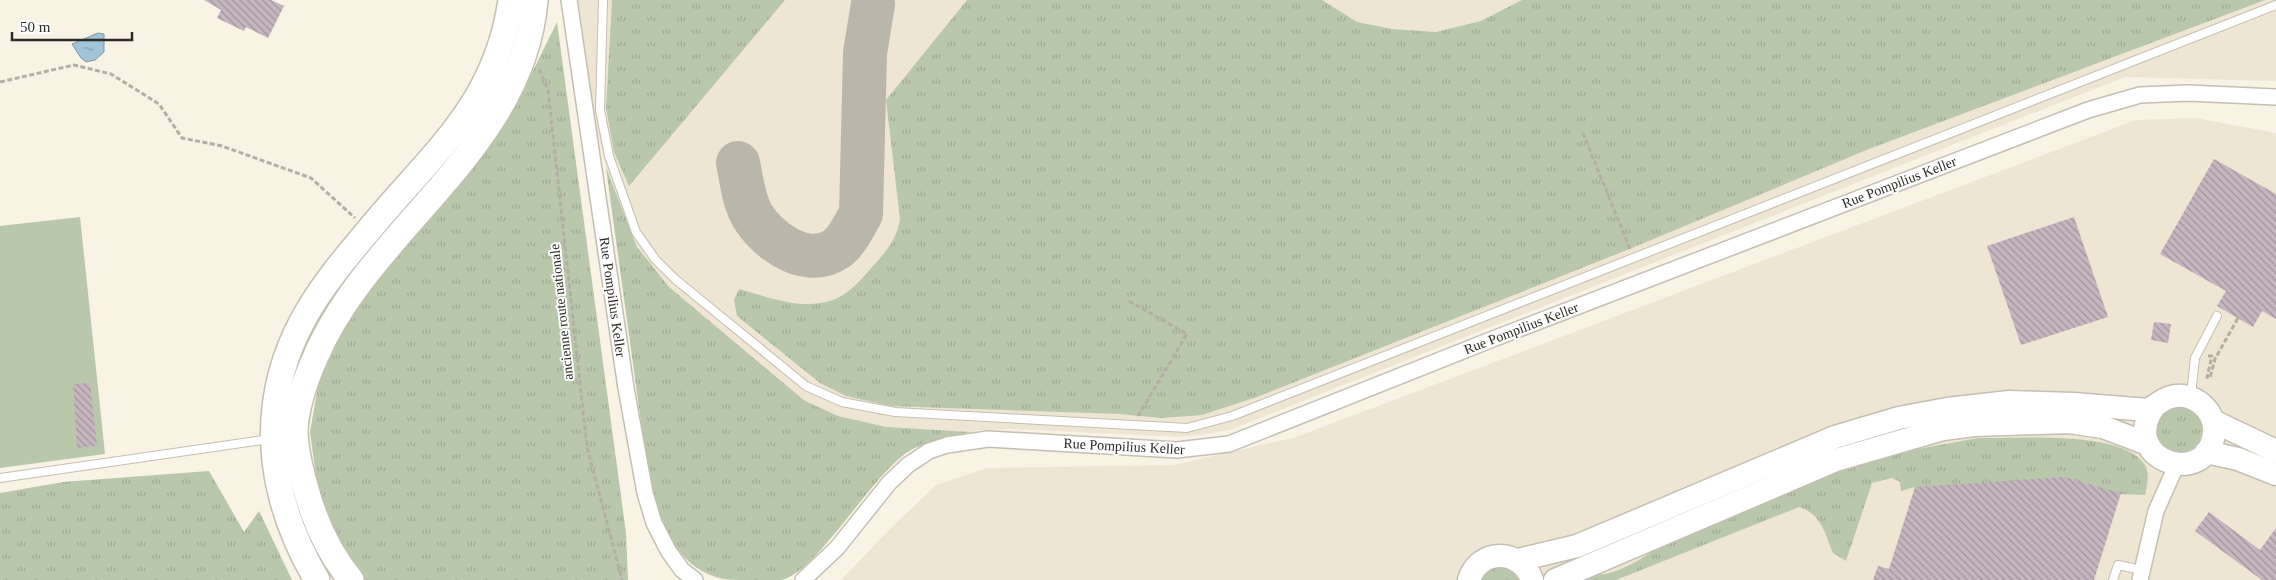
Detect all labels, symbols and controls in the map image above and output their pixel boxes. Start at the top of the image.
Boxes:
scale bar [12,10,132,42]
text: 50 m [20,19,51,35]
street label: Rue Pompilius Keller [1840,154,1959,211]
street label: Rue Pompilius Keller [597,236,628,359]
street label: ancienne route nationale [547,243,576,381]
street label: Rue Pompilius Keller [1462,300,1581,357]
street label: Rue Pompilius Keller [1063,436,1185,457]

